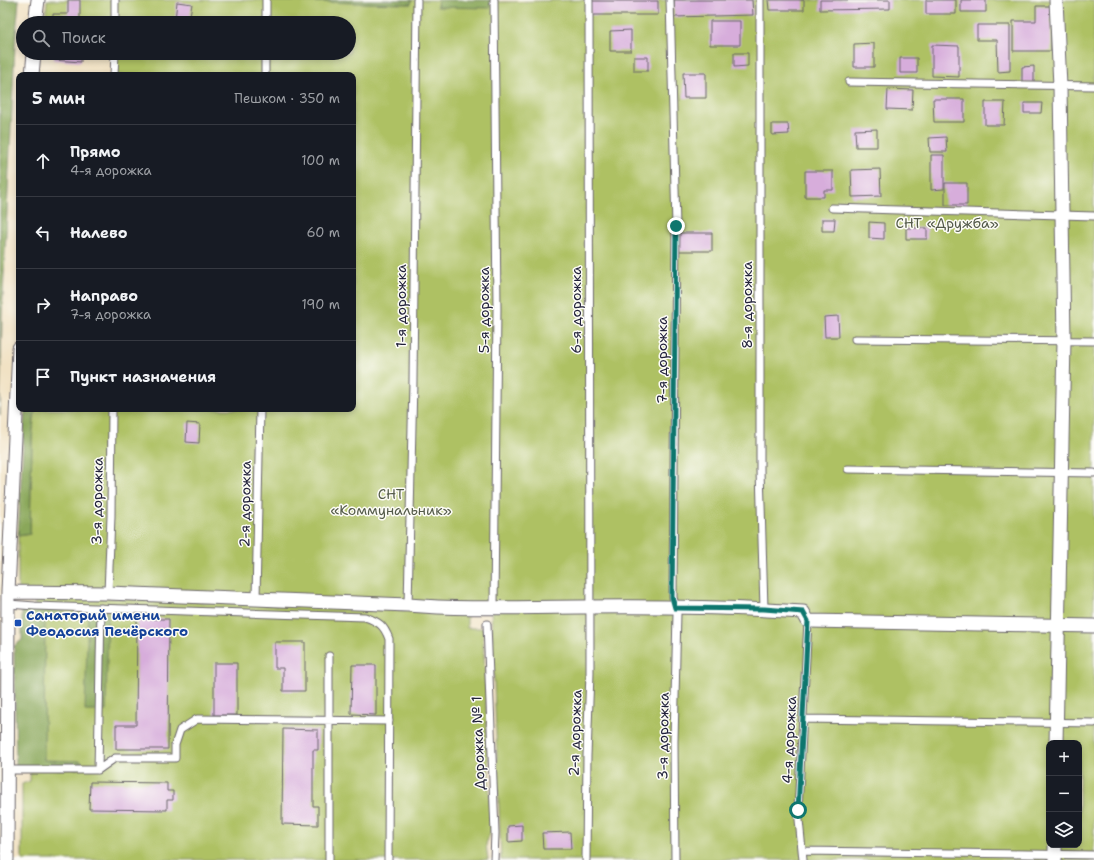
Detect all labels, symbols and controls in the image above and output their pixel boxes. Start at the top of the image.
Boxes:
search box [16,16,356,60]
icon: search [30,27,52,49]
text: Поиск [62,28,106,48]
text: 5 мин [32,87,85,109]
text: Пешком · 350 m [234,90,340,107]
text: Прямо [70,142,120,162]
icon: ahead [32,150,54,172]
text: 100 m [301,152,340,169]
text: 4-я дорожка [70,162,152,179]
park label: СНТ «Дружба» [895,214,999,232]
route end [667,217,685,235]
icon: left [32,222,54,244]
text: Налево [70,223,128,243]
text: 60 m [307,224,340,241]
street label: 8-я дорожка [738,261,756,349]
street label: 1-я дорожка [392,264,410,348]
street label: 5-я дорожка [475,266,493,353]
street label: 6-я дорожка [567,266,585,354]
text: Направо [70,286,138,306]
icon: right [32,294,54,316]
text: 190 m [301,296,340,313]
text: 7-я дорожка [70,306,151,323]
street label: 7-я дорожка [653,316,671,404]
icon: arrive [32,366,54,388]
text: Пункт назначения [70,367,216,387]
street label: 3-я дорожка [87,457,107,545]
street label: 2-я дорожка [235,460,255,548]
park label: СНТ «Коммунальник» [330,485,452,519]
place label: Санаторий имени Феодосия Печёрского [26,606,188,640]
marker: Санаторий имени Феодосия Печёрского [13,618,23,628]
street label: 2-я дорожка [564,689,586,777]
street label: 3-я дорожка [653,692,673,780]
street label: 4-я дорожка [778,695,800,784]
street label: Дорожка № 1 [467,696,489,790]
map controls [1046,740,1082,848]
button: + [1046,740,1082,776]
button: − [1046,776,1082,812]
route start [789,801,807,819]
button: layers [1046,812,1082,848]

